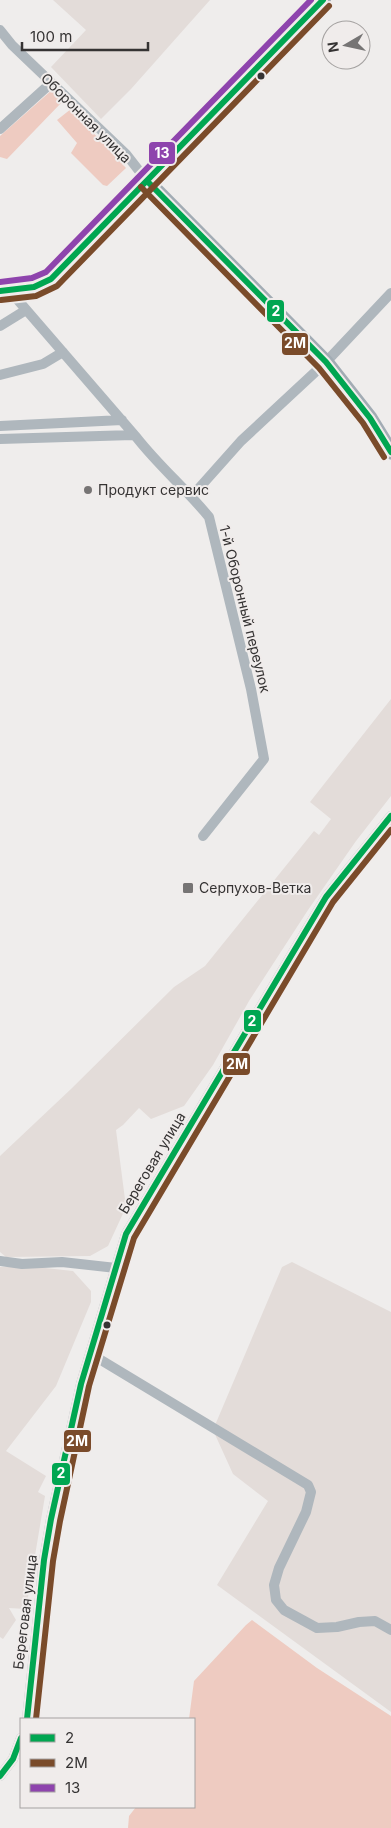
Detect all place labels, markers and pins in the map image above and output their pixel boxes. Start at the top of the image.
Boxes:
unlabelled marker [256,71,266,81]
place label: Продукт сервис [98,481,209,498]
marker: Продукт сервис [82,484,94,496]
place label: Серпухов-Ветка [199,879,311,896]
marker: Серпухов-Ветка [181,881,195,895]
unlabelled marker [102,1320,112,1330]

